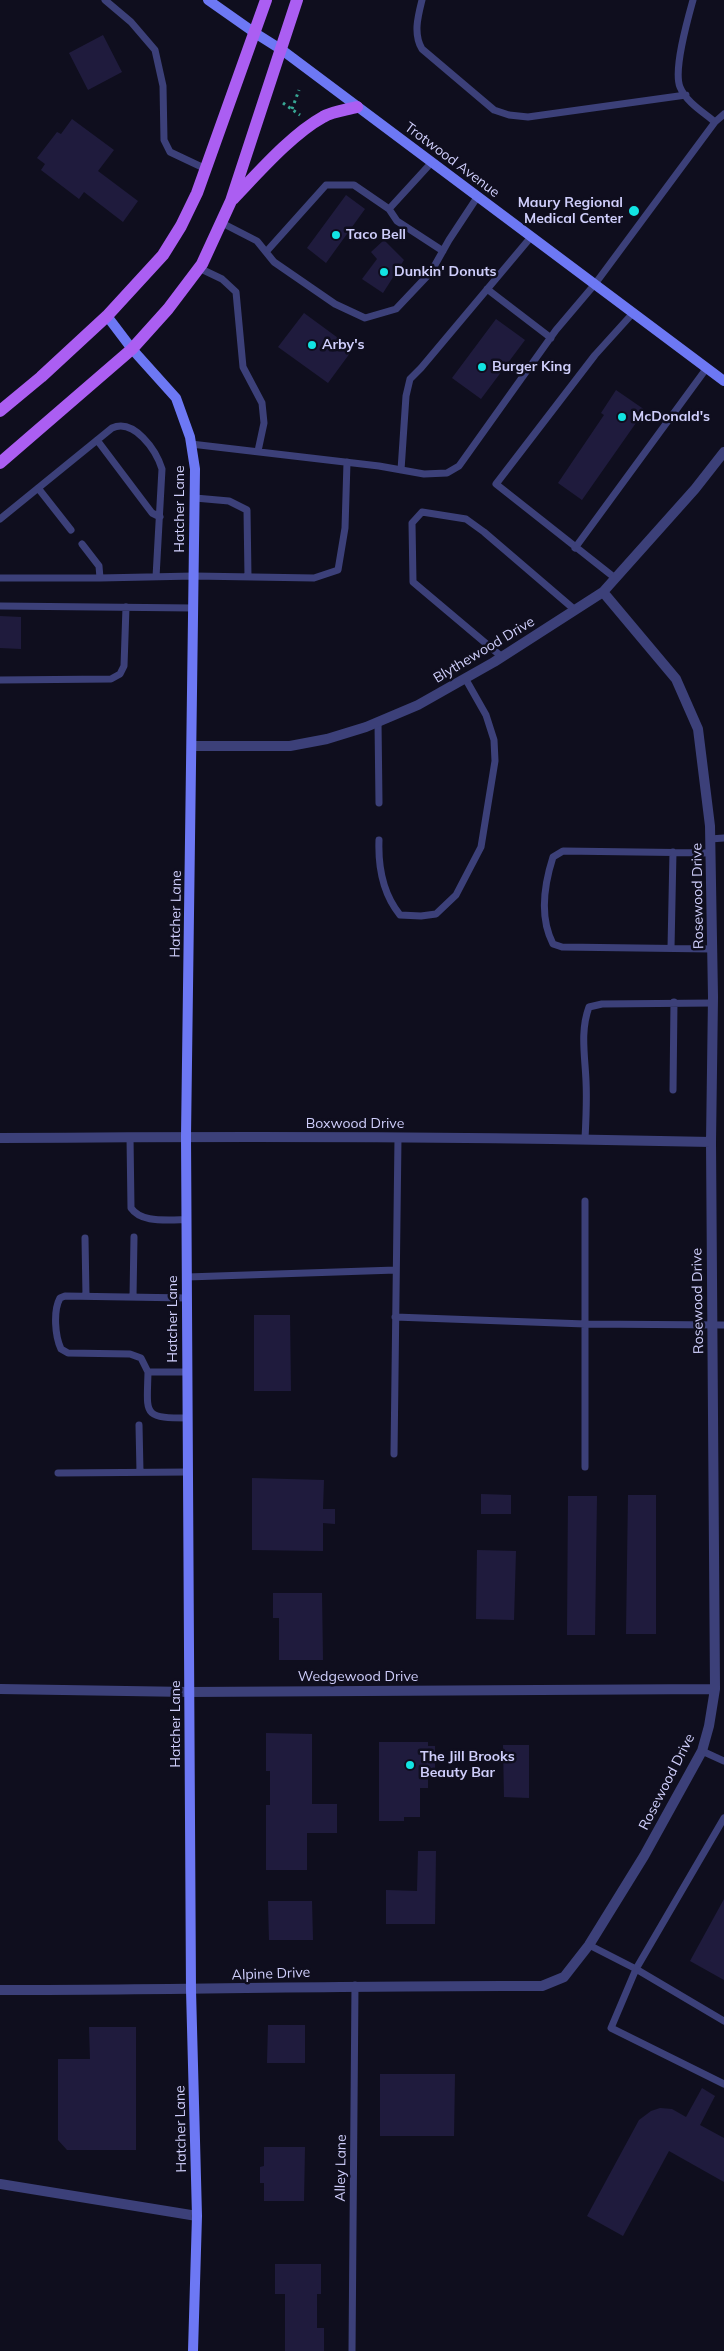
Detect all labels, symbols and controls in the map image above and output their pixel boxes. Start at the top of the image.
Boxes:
street label: Trotwood Avenue [401,119,503,201]
place label: Maury Regional Medical Center [518,195,623,228]
marker: Maury Regional Medical Center [627,204,641,218]
place label: Taco Bell [346,227,406,243]
marker: Taco Bell [330,229,342,241]
place label: Dunkin' Donuts [394,264,497,280]
marker: Dunkin' Donuts [378,266,390,278]
place label: Arby's [322,337,365,353]
marker: Arby's [306,339,318,351]
place label: Burger King [492,359,571,375]
marker: Burger King [476,361,488,373]
place label: McDonald's [632,409,710,425]
marker: McDonald's [616,411,628,423]
street label: Hatcher Lane [172,465,188,553]
street label: Blythewood Drive [430,613,538,687]
street label: Rosewood Drive [689,843,707,949]
street label: Hatcher Lane [167,870,185,958]
street label: Boxwood Drive [306,1116,404,1132]
street label: Rosewood Drive [689,1248,707,1354]
street label: Hatcher Lane [165,1275,181,1363]
street label: Wedgewood Drive [298,1669,418,1685]
street label: Hatcher Lane [168,1680,184,1768]
street label: Rosewood Drive [635,1731,699,1833]
place label: The Jill Brooks Beauty Bar [420,1749,515,1781]
marker: The Jill Brooks Beauty Bar [404,1759,416,1771]
street label: Alpine Drive [231,1964,311,1984]
street label: Hatcher Lane [172,2085,190,2173]
street label: Alley Lane [332,2134,350,2202]

